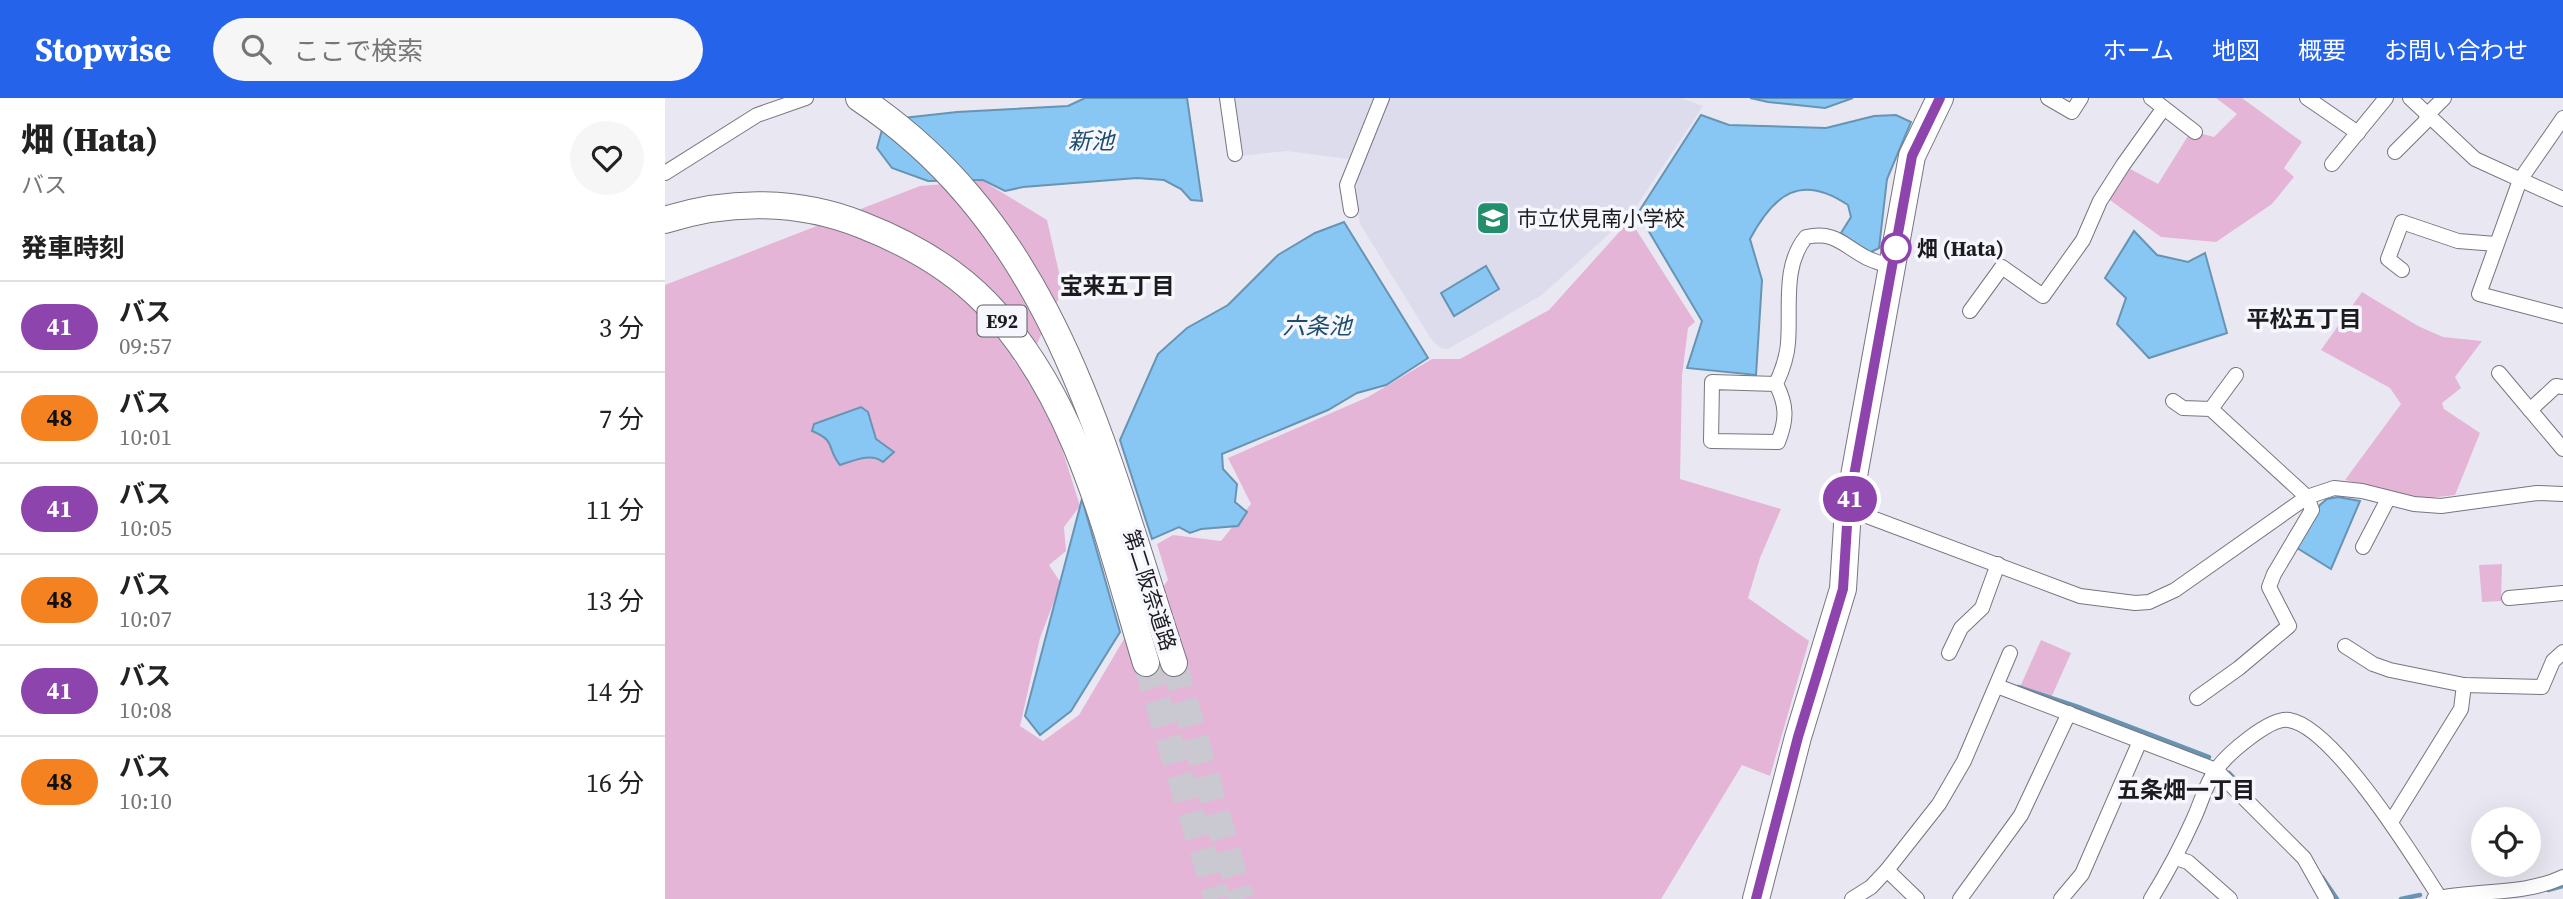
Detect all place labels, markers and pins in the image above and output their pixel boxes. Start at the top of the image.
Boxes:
school or university icon: 市立伏見南小学校 [1474,199,1512,237]
place label: 市立伏見南小学校 [1517,204,1685,233]
marker: 畑 (Hata) [1881,233,1911,263]
place label: 畑 (Hata) [1917,234,2004,263]

